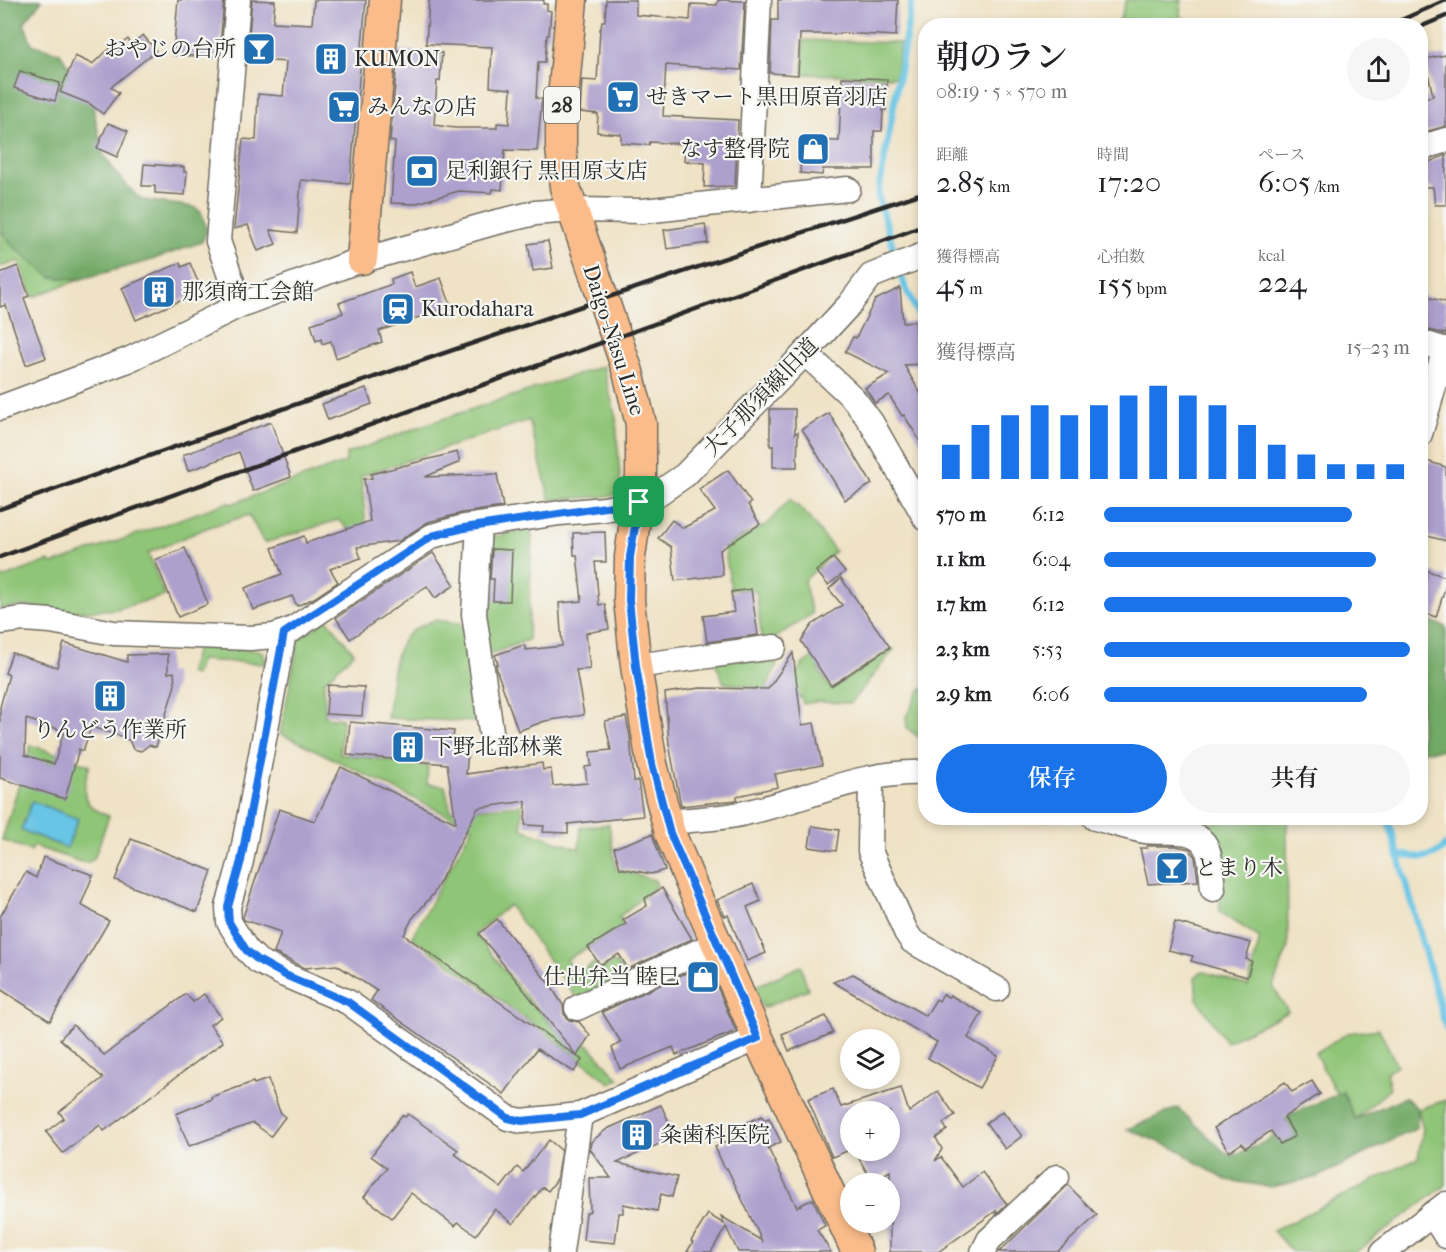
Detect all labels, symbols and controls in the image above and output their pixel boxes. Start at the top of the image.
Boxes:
bar icon: おやじの台所 [241,31,277,67]
place label: おやじの台所 [104,36,236,62]
text: 朝のラン [936,38,1068,77]
button: share [1347,38,1410,101]
building icon: KUMON [313,41,349,77]
place label: KUMON [354,46,441,72]
supermarket icon: せきマート黒田原音羽店 [605,79,641,115]
text: 08:19 · 5 × 570 m [936,80,1067,103]
place label: せきマート黒田原音羽店 [646,84,888,110]
road number: 28 [544,87,580,123]
supermarket icon: みんなの店 [326,89,362,125]
place label: みんなの店 [367,94,477,120]
shop icon: なす整骨院 [795,131,831,167]
place label: なす整骨院 [680,136,790,162]
text: 距離 [936,145,968,164]
text: 時間 [1097,145,1129,164]
text: ペース [1258,145,1305,164]
bank icon: 足利銀行 黒田原支店 [404,153,440,189]
place label: 足利銀行 黒田原支店 [445,158,648,184]
text: 2.85 [936,165,985,200]
text: 17:20 [1097,165,1161,200]
text: 6:05 [1258,165,1311,200]
text: km [985,177,1010,196]
text: /km [1311,177,1340,196]
text: kcal [1258,246,1285,265]
text: 獲得標高 [936,247,1000,266]
text: 心拍数 [1097,247,1145,266]
street label: Daigo-Nasu Line [577,261,651,419]
text: 224 [1258,265,1307,300]
text: 45 [936,267,966,302]
text: 155 [1097,267,1133,302]
building icon: 那須商工会館 [141,274,177,310]
place label: 那須商工会館 [182,279,314,305]
text: m [966,279,983,298]
text: bpm [1133,279,1167,298]
station icon: Kurodahara [380,291,416,327]
place label: Kurodahara [421,296,534,322]
street label: 大子那須線旧道 [698,333,824,461]
text: 15–23 m [1346,336,1410,359]
text: 獲得標高 [936,341,1016,364]
pin [613,476,664,527]
icon: arrive [622,485,655,518]
text: 570 m [936,503,986,526]
text: 6:12 [1032,503,1065,526]
text: 1.1 km [936,548,985,571]
text: 6:04 [1032,548,1070,571]
text: 1.7 km [936,593,987,616]
text: 6:12 [1032,593,1065,616]
text: 2.3 km [936,638,990,661]
text: 5:53 [1032,638,1062,661]
building icon: りんどう作業所 [92,678,128,714]
text: 2.9 km [936,683,992,706]
text: 6:06 [1032,683,1070,706]
place label: りんどう作業所 [33,717,187,743]
building icon: 下野北部林業 [390,729,426,765]
place label: 下野北部林業 [431,734,563,760]
button: 保存 [936,744,1167,813]
button: 共有 [1179,744,1410,813]
bar icon: とまり木 [1154,850,1190,886]
place label: とまり木 [1195,855,1283,881]
shop icon: 仕出弁当 睦巳 [685,959,721,995]
place label: 仕出弁当 睦巳 [543,964,680,990]
map controls [840,1029,900,1233]
button: layers [840,1029,900,1089]
button: + [840,1101,900,1161]
building icon: 粂歯科医院 [619,1117,655,1153]
place label: 粂歯科医院 [660,1122,770,1148]
button: − [840,1173,900,1233]

